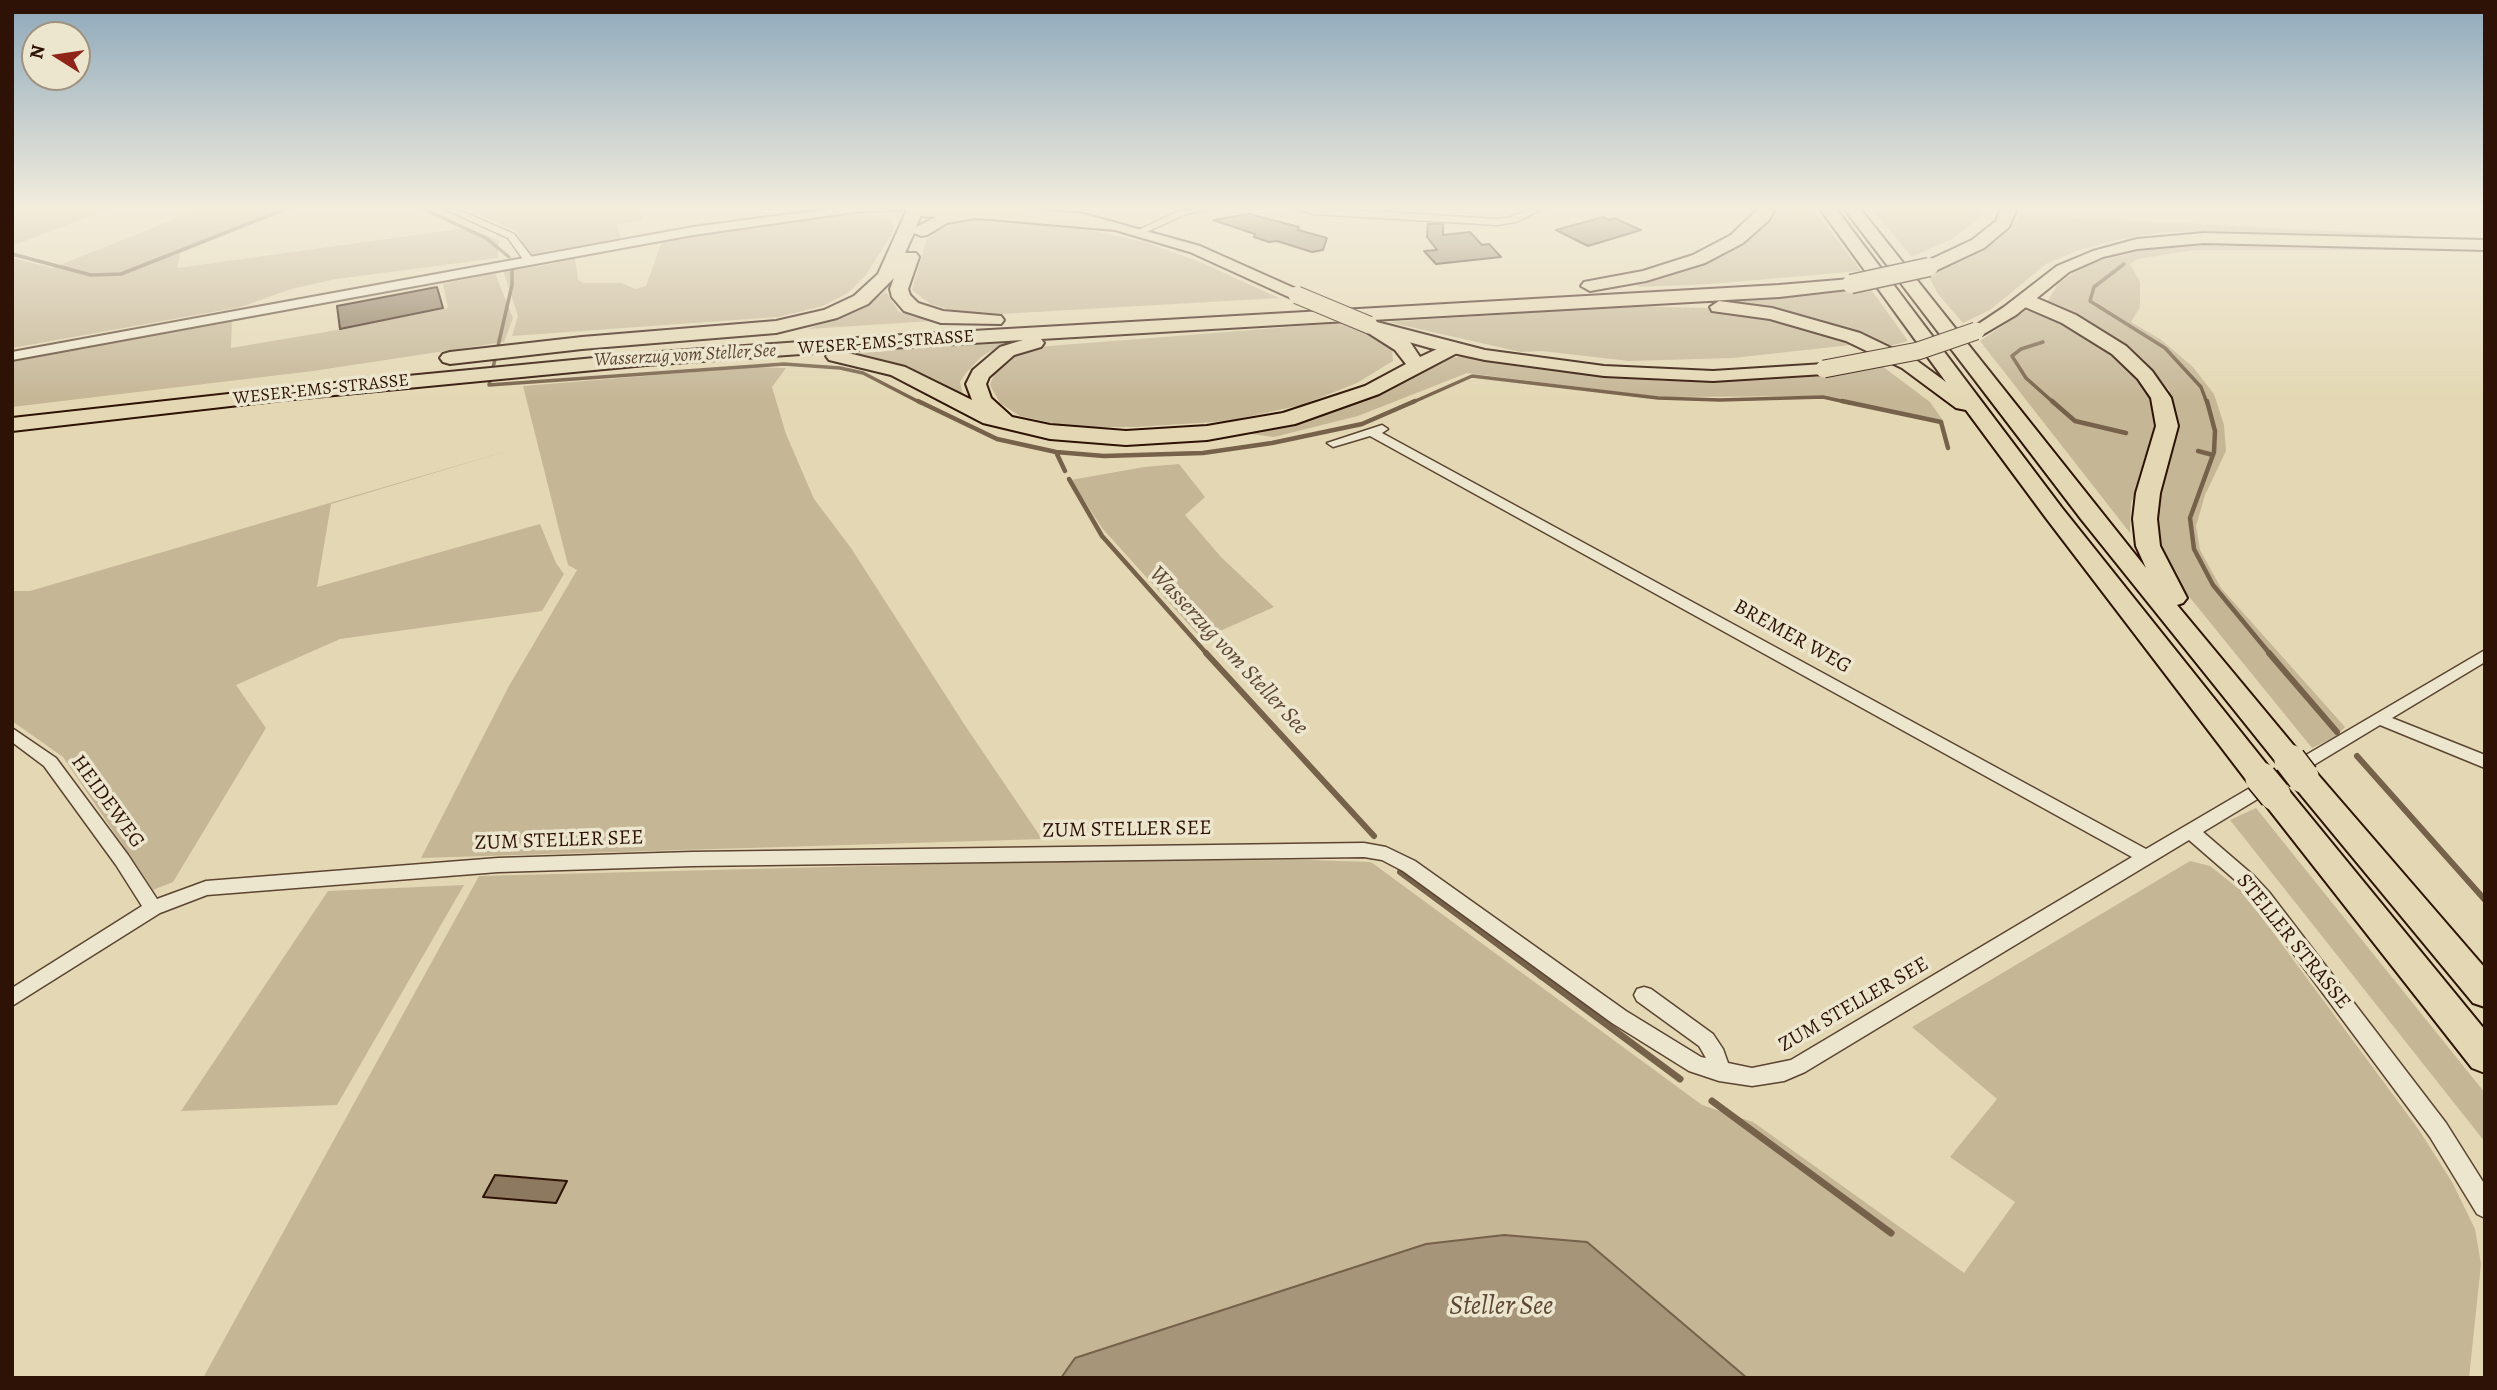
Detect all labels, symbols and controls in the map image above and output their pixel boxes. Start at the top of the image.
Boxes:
north arrow [21,21,91,91]
text: N [23,43,52,62]
street label: WESER-EMS-STRASSE [797,326,975,360]
water label: Wasserzug vom Steller See [593,340,777,372]
street label: WESER-EMS-STRASSE [232,370,410,410]
water label: Wasserzug vom Steller See [1143,561,1313,741]
street label: BREMER WEG [1729,594,1855,680]
street label: HEIDEWEG [65,751,149,853]
street label: ZUM STELLER SEE [1042,816,1212,844]
street label: ZUM STELLER SEE [474,825,644,857]
street label: STELLER STRASSE [2231,869,2355,1015]
street label: ZUM STELLER SEE [1775,952,1933,1058]
water label: Steller See [1449,1290,1553,1324]

